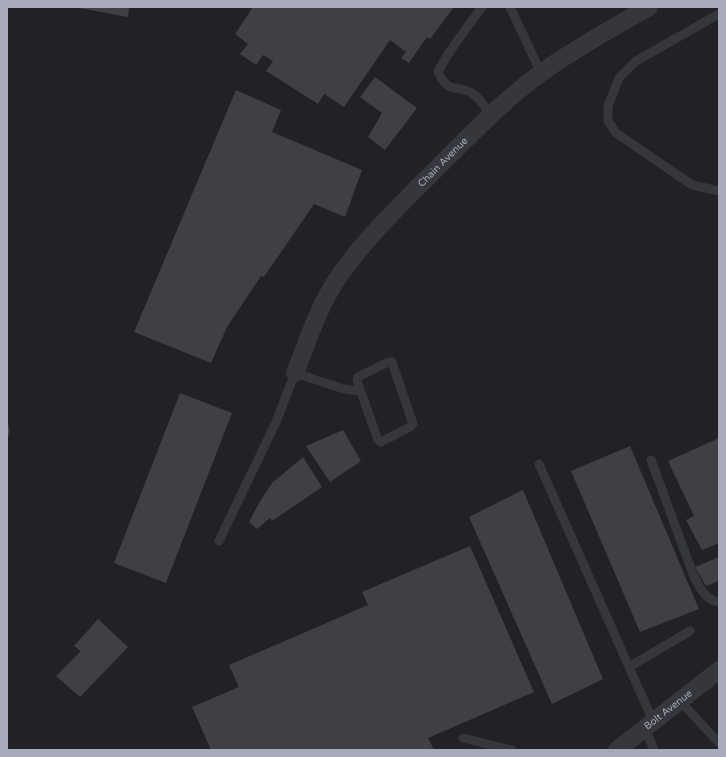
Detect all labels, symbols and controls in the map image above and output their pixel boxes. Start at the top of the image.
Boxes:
street label: Chain Avenue [415,135,471,190]
street label: Bolt Avenue [642,687,695,732]

